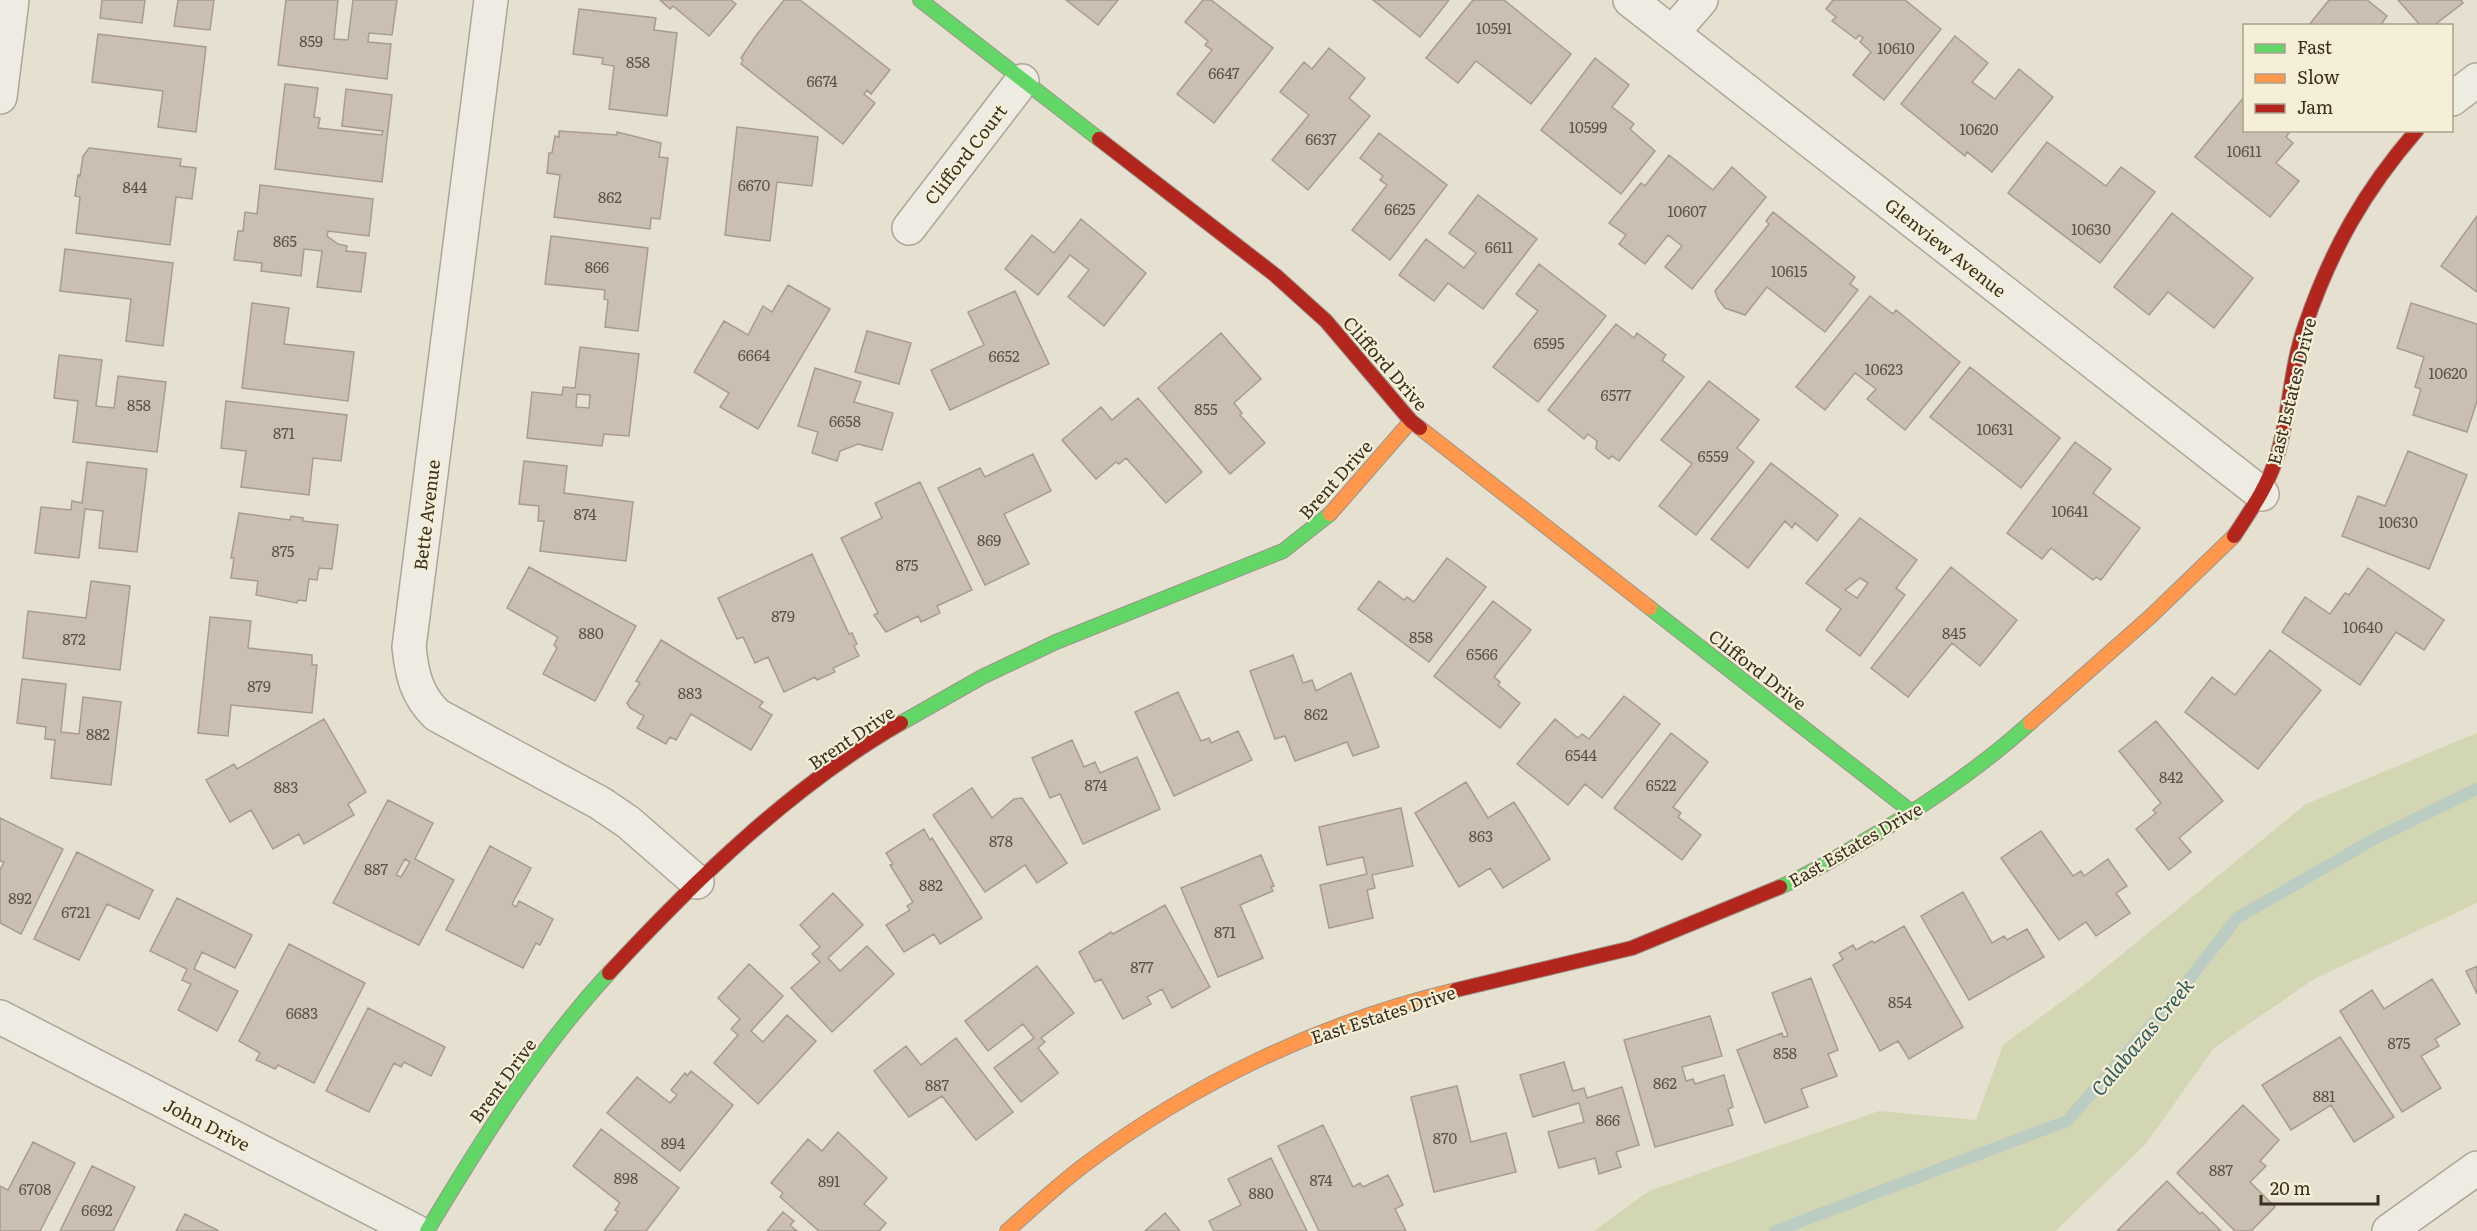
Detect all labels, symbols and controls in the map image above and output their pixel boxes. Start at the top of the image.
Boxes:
house number: 10591 [1476,16,1512,39]
legend [2243,24,2453,132]
house number: 859 [299,29,323,52]
text: Fast [2297,33,2333,60]
house number: 10610 [1877,36,1915,59]
house number: 858 [626,50,650,73]
house number: 6647 [1208,61,1240,84]
text: Slow [2297,63,2340,90]
house number: 6674 [807,69,837,92]
text: Jam [2297,93,2333,120]
street label: Clifford Court [917,98,1013,210]
house number: 10599 [1569,115,1607,138]
house number: 10620 [1959,117,1999,140]
house number: 6637 [1305,127,1337,150]
house number: 10611 [2226,139,2262,162]
house number: 6670 [738,173,771,196]
house number: 844 [123,175,147,198]
house number: 862 [598,185,622,208]
street label: Glenview Avenue [1879,191,2013,303]
house number: 6625 [1384,197,1416,220]
house number: 10607 [1667,199,1707,222]
house number: 10630 [2071,217,2111,240]
house number: 865 [273,229,297,252]
house number: 6611 [1485,235,1513,258]
house number: 866 [585,255,609,278]
house number: 10615 [1771,259,1808,282]
street label: Clifford Drive [1337,310,1435,416]
street label: East Estates Drive [2260,315,2322,467]
house number: 6595 [1533,331,1565,354]
house number: 6664 [738,343,770,366]
house number: 6652 [988,344,1020,367]
house number: 10623 [1865,357,1903,380]
house number: 10620 [2428,361,2468,384]
house number: 6577 [1601,383,1632,406]
house number: 858 [127,393,151,416]
house number: 855 [1194,397,1218,420]
house number: 6658 [829,409,861,432]
house number: 10631 [1976,417,2014,440]
house number: 871 [273,421,295,444]
street label: Brent Drive [1292,433,1378,525]
house number: 6559 [1697,444,1729,467]
street label: Bette Avenue [406,458,446,572]
house number: 10641 [2051,499,2089,522]
house number: 874 [574,502,596,525]
house number: 10630 [2378,510,2418,533]
house number: 869 [977,528,1001,551]
house number: 875 [272,539,295,562]
house number: 875 [896,553,919,576]
house number: 879 [771,604,795,627]
house number: 10640 [2343,615,2383,638]
house number: 880 [578,621,604,644]
house number: 845 [1942,621,1966,644]
street label: Clifford Drive [1703,622,1813,716]
house number: 858 [1409,625,1433,648]
house number: 872 [62,627,86,650]
house number: 6566 [1466,642,1498,665]
house number: 879 [247,674,271,697]
house number: 883 [678,681,702,704]
street label: Brent Drive [802,698,900,776]
house number: 862 [1304,702,1328,725]
house number: 882 [86,722,110,745]
house number: 6544 [1565,743,1597,766]
house number: 842 [2159,765,2183,788]
house number: 874 [1085,773,1107,796]
house number: 6522 [1646,773,1677,796]
house number: 883 [274,775,298,798]
street label: East Estates Drive [1783,795,1927,893]
house number: 863 [1469,824,1493,847]
house number: 878 [989,829,1013,852]
house number: 887 [364,857,388,880]
house number: 882 [919,873,943,896]
house number: 892 [8,886,32,909]
house number: 6721 [61,900,91,923]
house number: 871 [1214,920,1236,943]
house number: 877 [1130,955,1154,978]
water label: Calabazas Creek [2083,970,2199,1102]
street label: East Estates Drive [1307,978,1459,1050]
house number: 854 [1888,990,1912,1013]
house number: 6683 [286,1001,318,1024]
house number: 875 [2388,1031,2411,1054]
street label: Brent Drive [462,1032,542,1128]
house number: 858 [1773,1041,1797,1064]
house number: 862 [1653,1071,1677,1094]
house number: 887 [925,1073,949,1096]
house number: 881 [2313,1084,2335,1107]
street label: John Drive [159,1091,255,1157]
house number: 866 [1596,1108,1620,1131]
house number: 870 [1433,1126,1458,1149]
house number: 894 [661,1131,685,1154]
house number: 887 [2209,1158,2233,1181]
house number: 898 [614,1166,638,1189]
house number: 874 [1310,1168,1332,1191]
scale bar [2261,1168,2378,1206]
house number: 891 [818,1169,840,1192]
text: 20 m [2270,1174,2311,1201]
house number: 6708 [19,1177,51,1200]
house number: 880 [1248,1181,1274,1204]
house number: 6692 [81,1198,113,1221]

